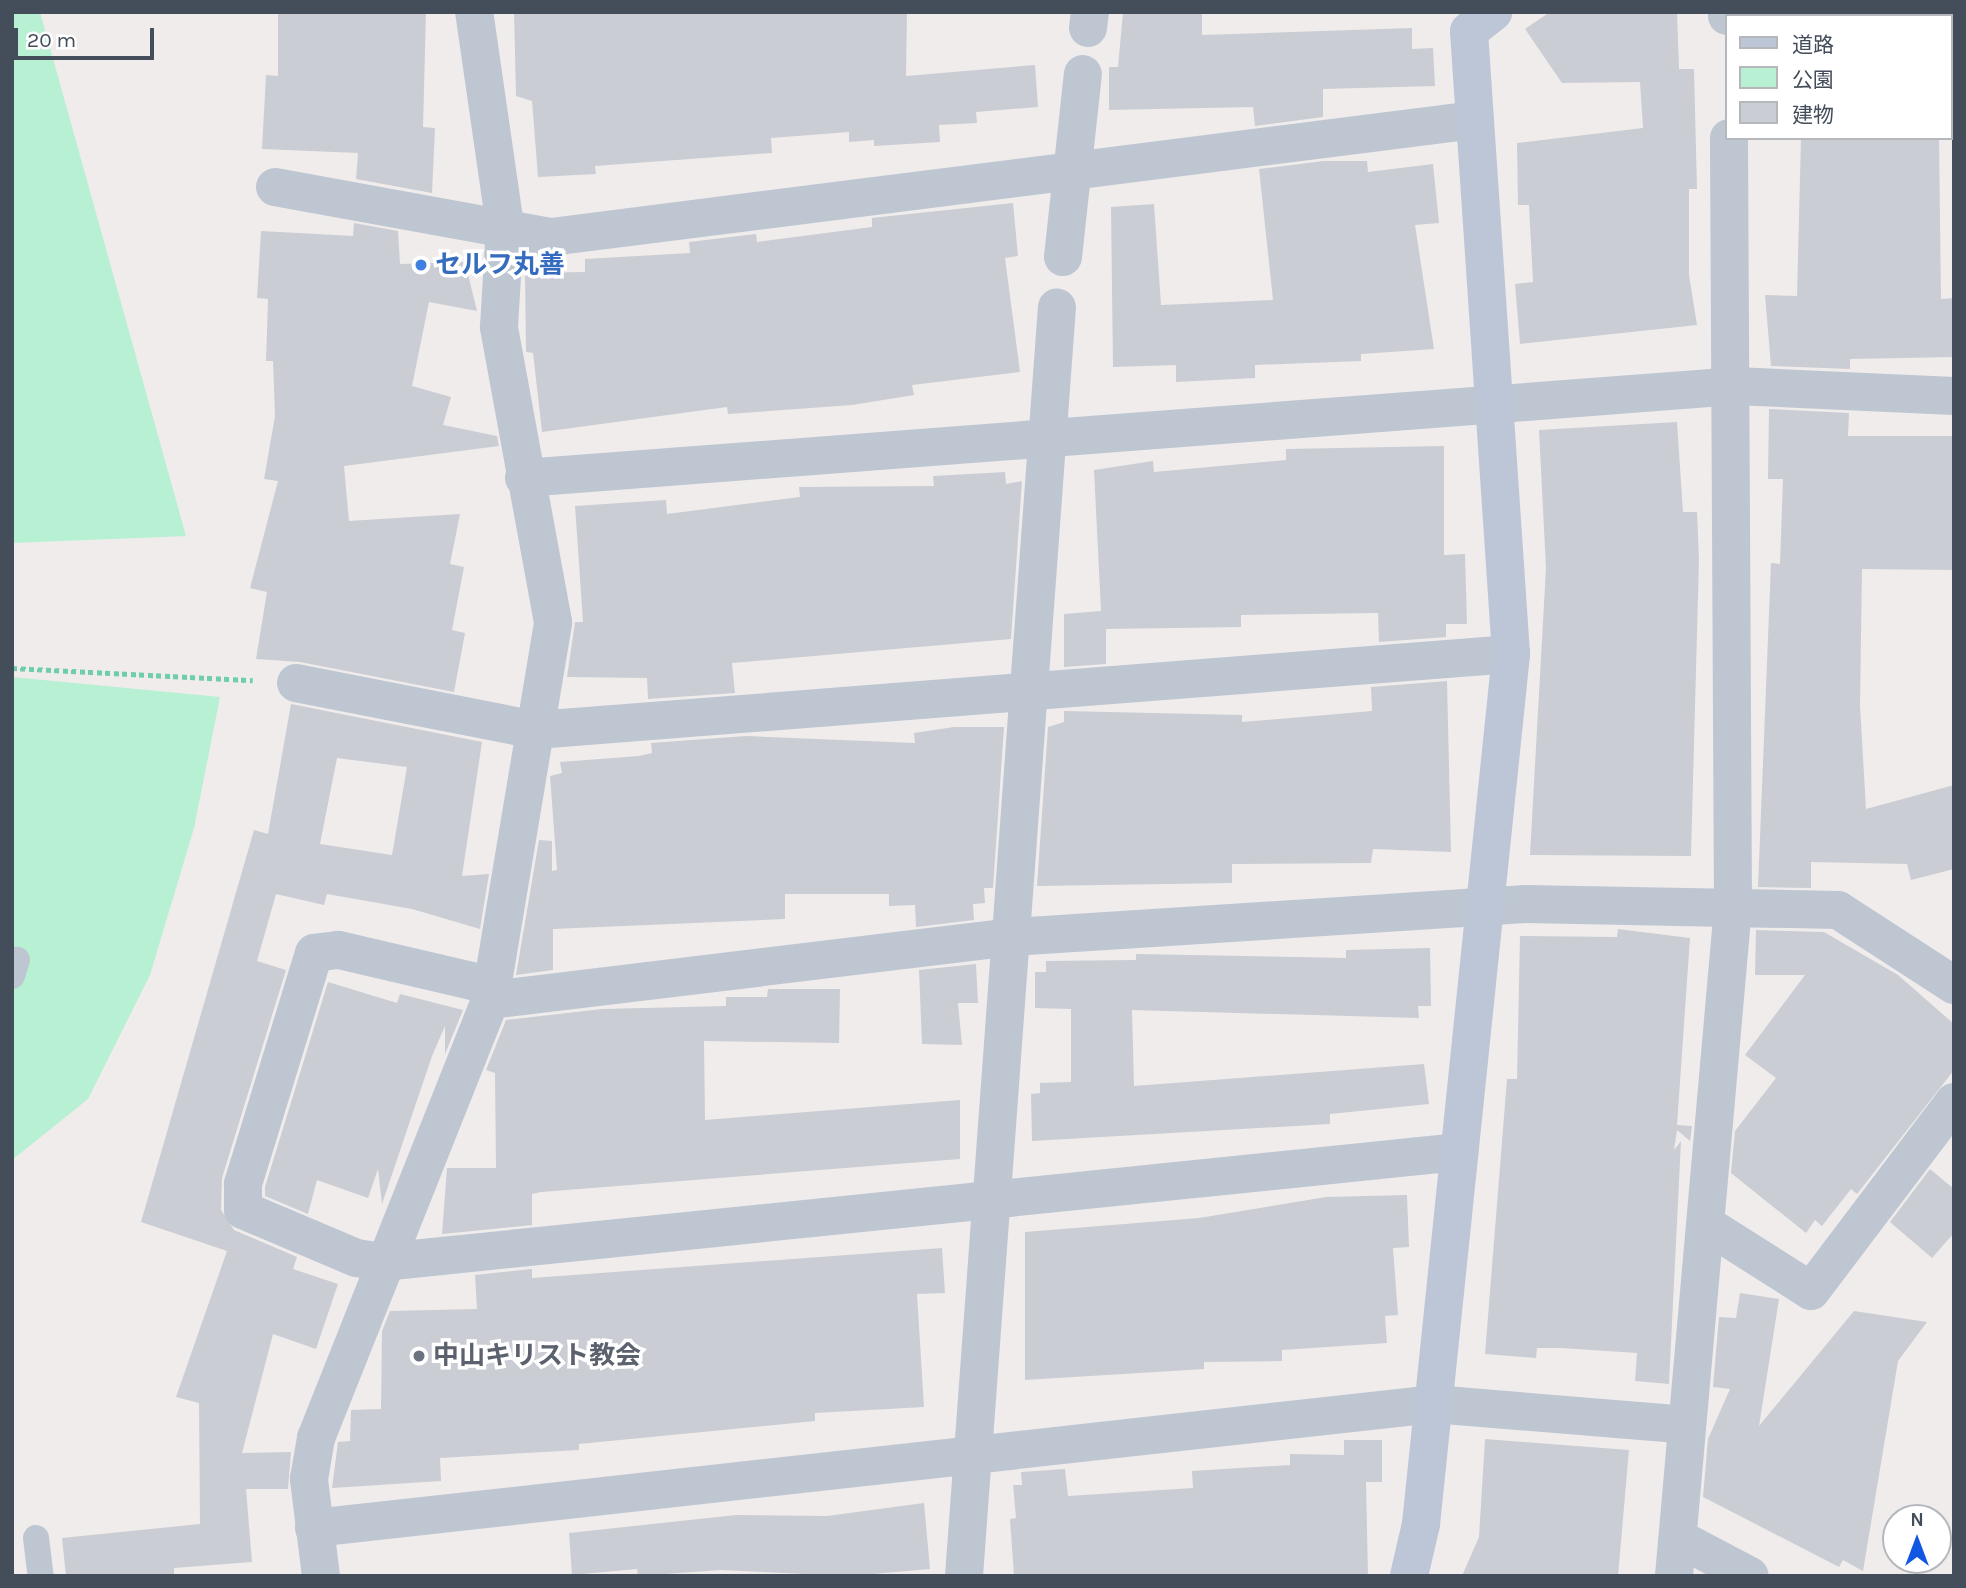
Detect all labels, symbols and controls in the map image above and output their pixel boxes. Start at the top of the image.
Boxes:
scale bar [18,14,158,58]
legend [1724,14,1952,140]
text: 20 m [27,28,76,52]
text: 道路 [1792,33,1834,57]
text: 公園 [1792,68,1834,92]
text: 建物 [1792,103,1834,127]
place label: セルフ丸善 [435,249,565,281]
marker: セルフ丸善 [413,257,429,273]
place label: 中山キリスト教会 [433,1340,641,1372]
marker: 中山キリスト教会 [411,1348,427,1364]
north arrow [1882,1504,1952,1574]
text: N [1910,1509,1924,1531]

